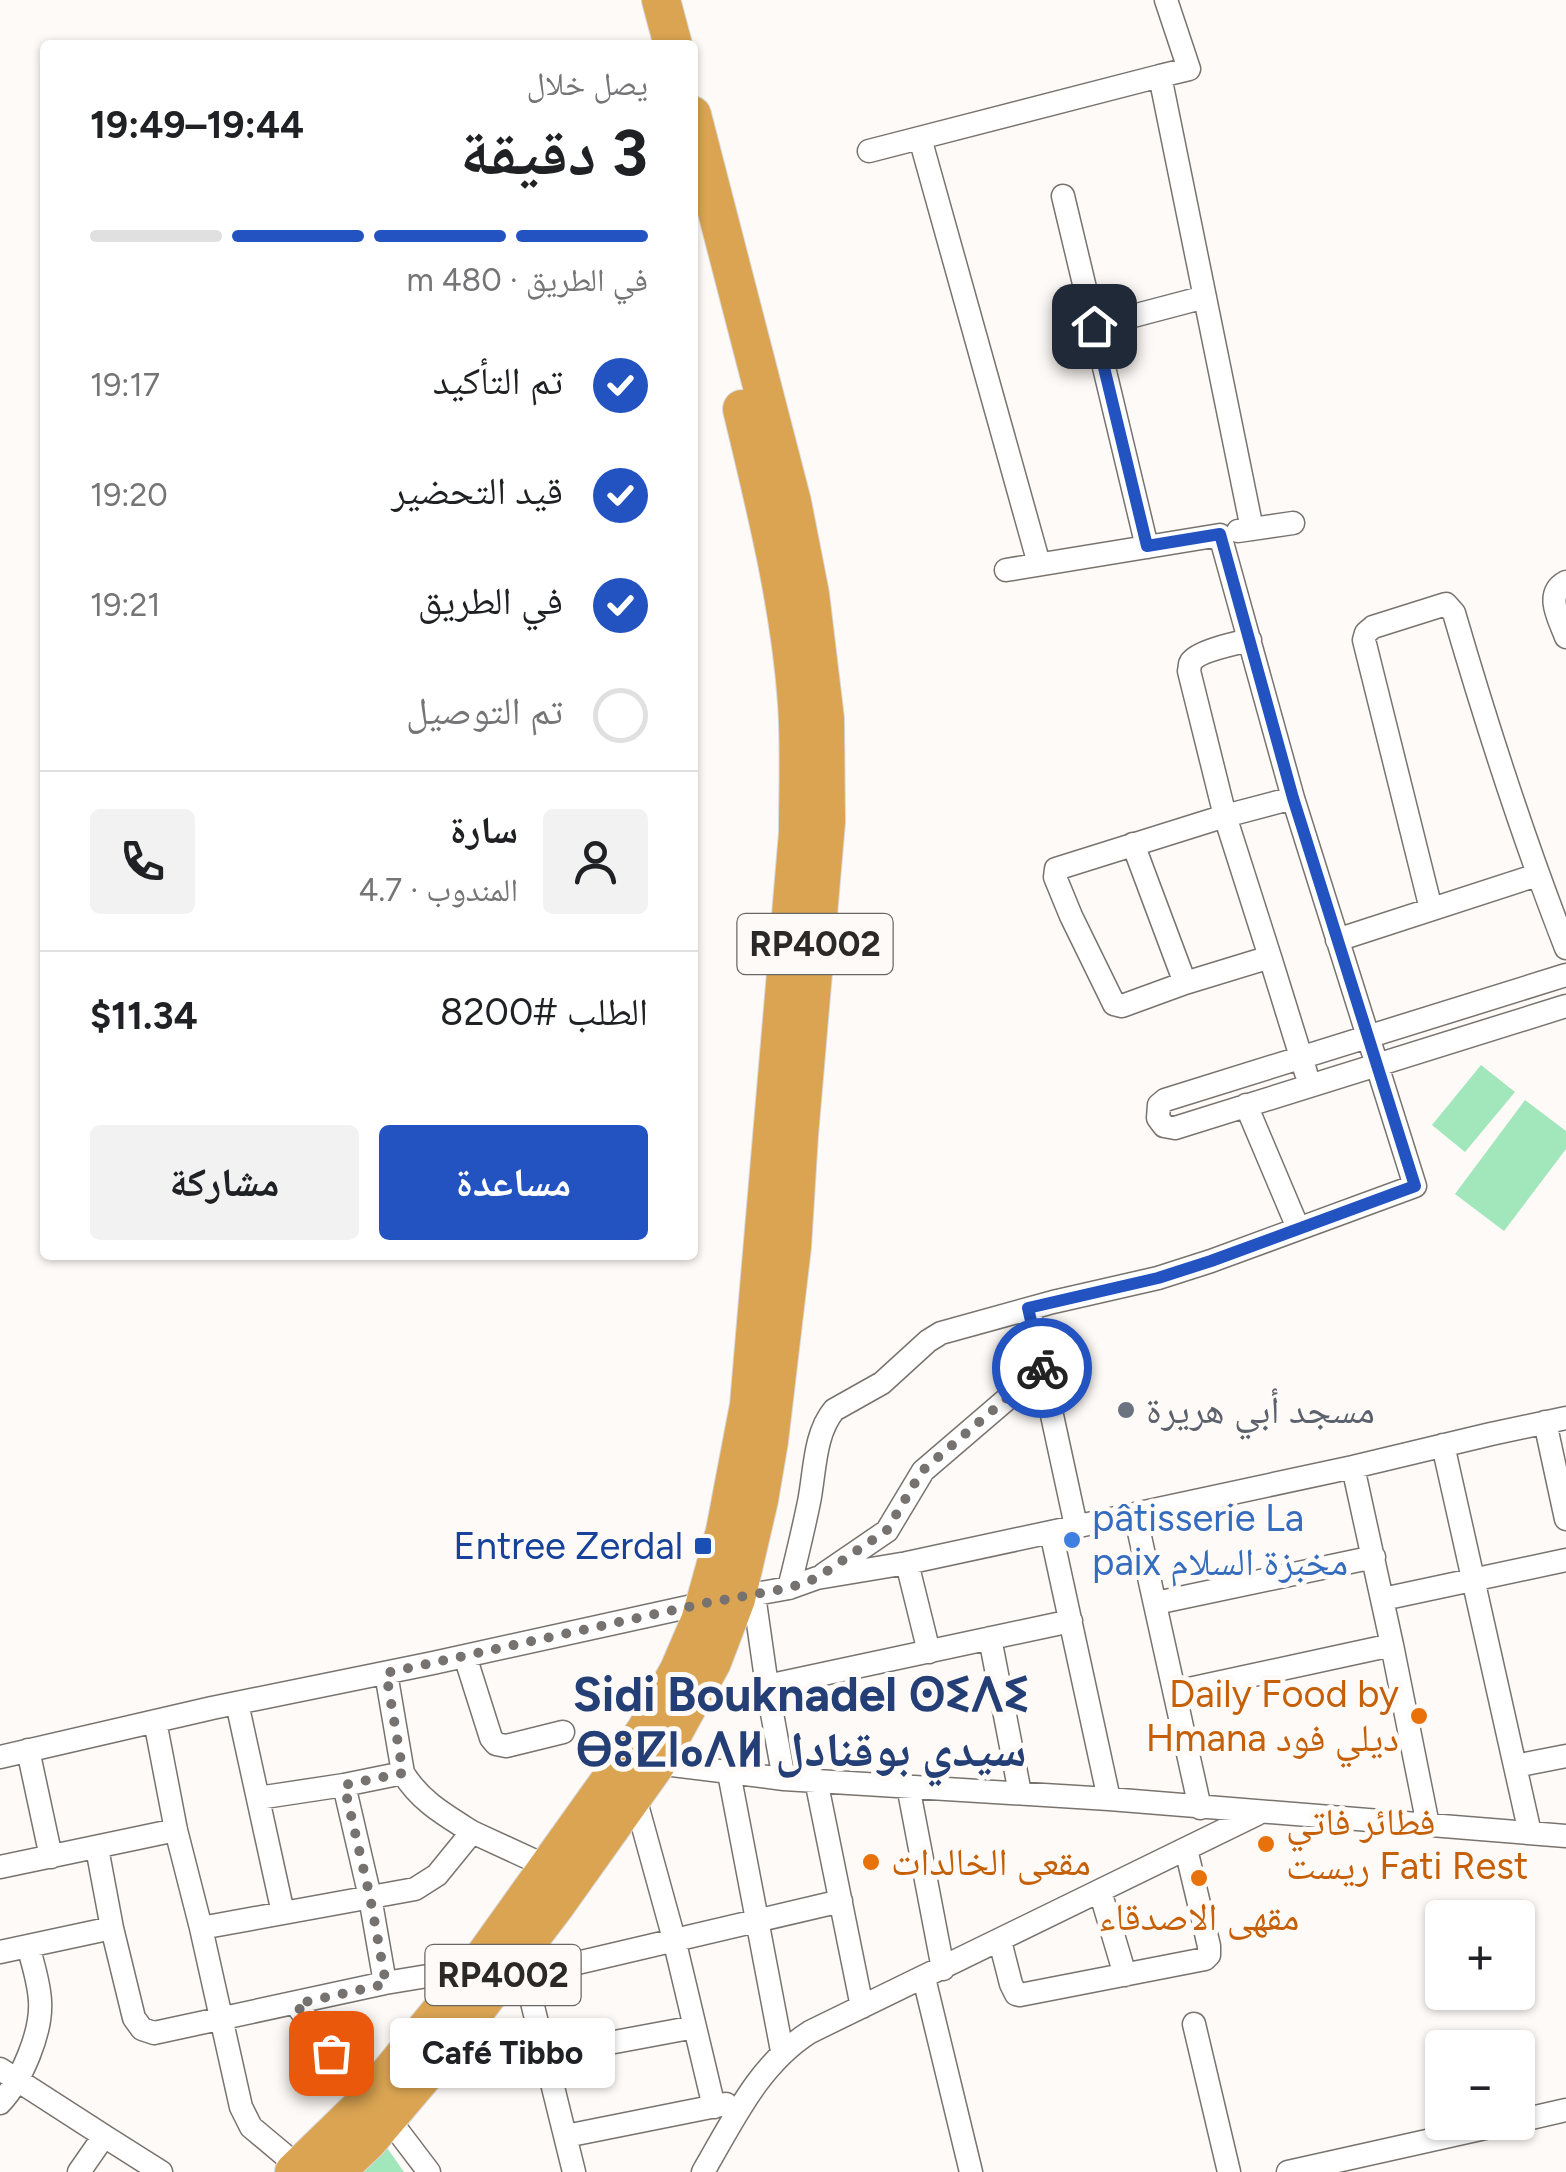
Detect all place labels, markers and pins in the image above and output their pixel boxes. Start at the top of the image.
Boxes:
pin [1052,284,1137,369]
place label: مسجد أبي هريرة [1146,1387,1375,1440]
marker: مسجد أبي هريرة [1115,1399,1137,1421]
place label: pâtisserie La paix مخبزة السلام [1092,1495,1348,1587]
place label: Entree Zerdal [453,1523,683,1569]
marker: pâtisserie La paix مخبزة السلام [1061,1529,1083,1551]
marker: Entree Zerdal [692,1535,714,1557]
place label: Daily Food by Hmana ديلي فود [1146,1671,1399,1768]
marker: Daily Food by Hmana ديلي فود [1408,1705,1430,1727]
place label: فطائر فاتي ريست Fati Rest [1286,1799,1528,1889]
marker: فطائر فاتي ريست Fati Rest [1255,1833,1277,1855]
place label: مقعى الخالدات [891,1839,1091,1885]
marker: مقعى الخالدات [860,1851,882,1873]
marker: مقهى الاصدقاء [1188,1867,1210,1889]
place label: مقهى الاصدقاء [1099,1894,1299,1940]
pin [289,2011,374,2096]
callout: Café Tibbo [391,2018,616,2088]

